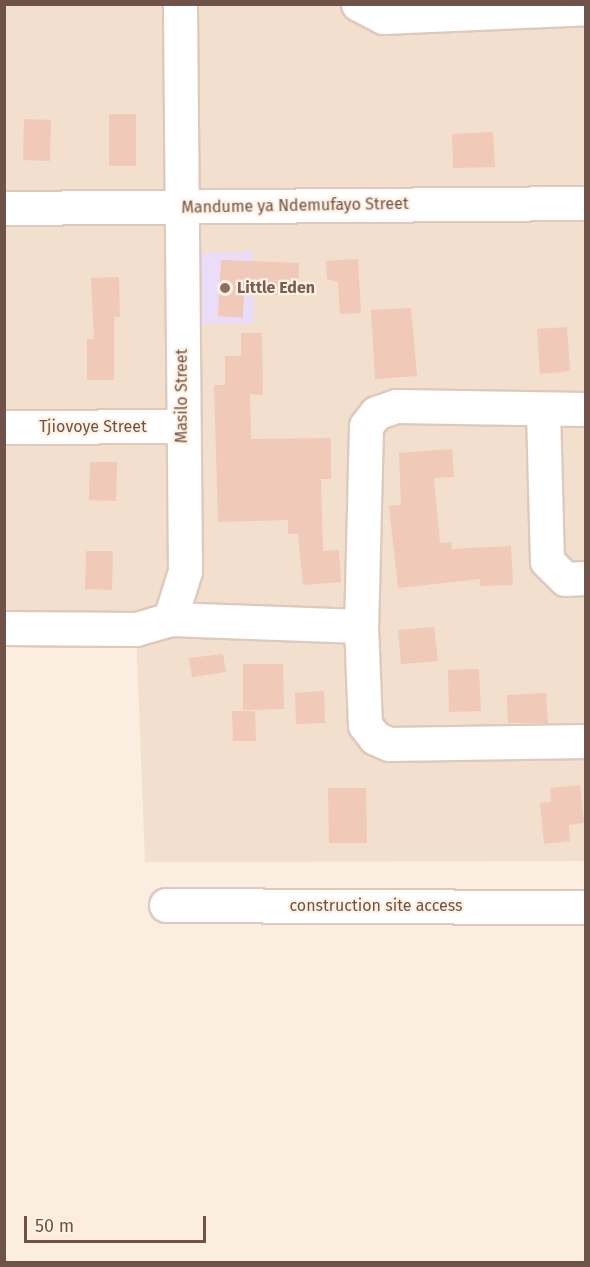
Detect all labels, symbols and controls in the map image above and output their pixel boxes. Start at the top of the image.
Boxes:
street label: Mandume ya Ndemufayo Street [181,194,409,218]
place label: Little Eden [237,278,315,298]
marker: Little Eden [218,281,232,295]
street label: Masilo Street [172,349,192,443]
street label: Tjiovoye Street [39,417,147,437]
street label: construction site access [289,896,463,916]
scale bar [27,1204,208,1242]
text: 50 m [35,1215,74,1237]

